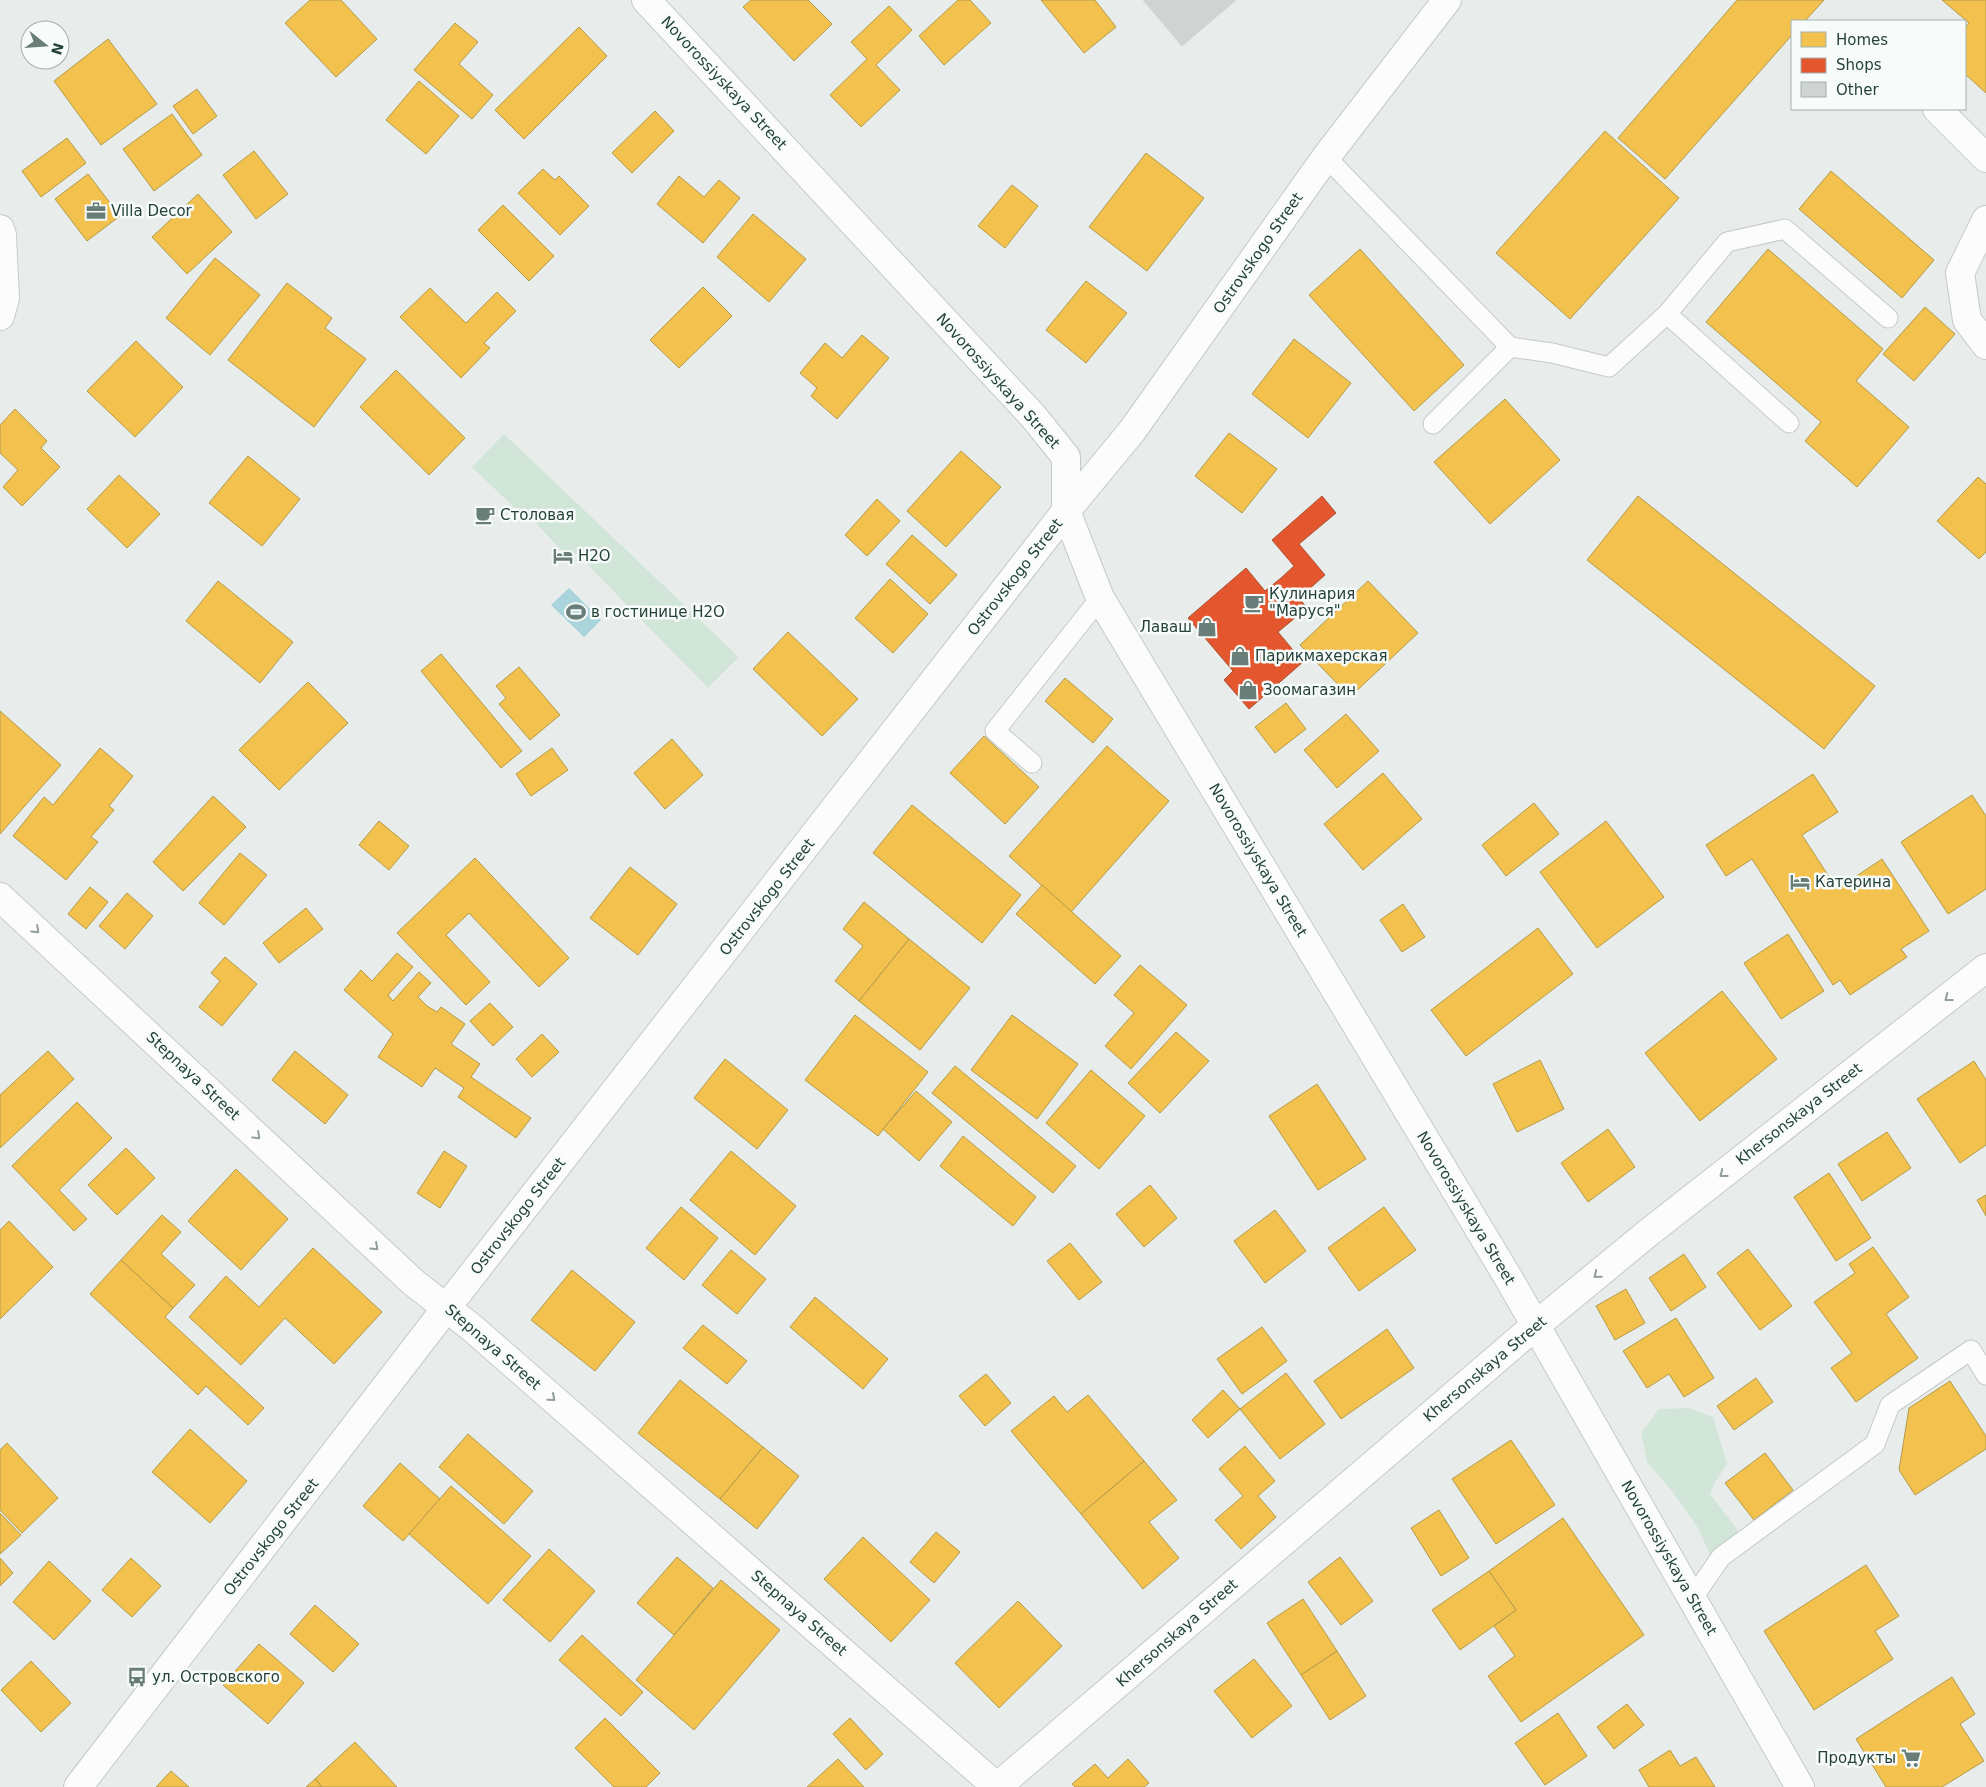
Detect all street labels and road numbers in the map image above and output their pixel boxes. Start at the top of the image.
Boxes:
street label: Novorossiyskaya Street [657,13,791,154]
street label: Ostrovskogo Street [1209,189,1307,317]
street label: Novorossiyskaya Street [932,310,1064,452]
street label: Ostrovskogo Street [964,515,1066,639]
street label: Novorossiyskaya Street [1205,780,1311,940]
street label: Ostrovskogo Street [716,835,818,959]
street label: Stepnaya Street [143,1028,244,1124]
street label: Khersonskaya Street [1732,1059,1866,1169]
street label: Novorossiyskaya Street [1413,1128,1519,1288]
street label: Ostrovskogo Street [467,1154,569,1278]
street label: Stepnaya Street [441,1300,545,1394]
street label: Khersonskaya Street [1420,1312,1550,1426]
street label: Ostrovskogo Street [220,1475,322,1599]
street label: Novorossiyskaya Street [1617,1477,1721,1639]
street label: Stepnaya Street [747,1566,851,1660]
street label: Khersonskaya Street [1113,1575,1242,1691]

